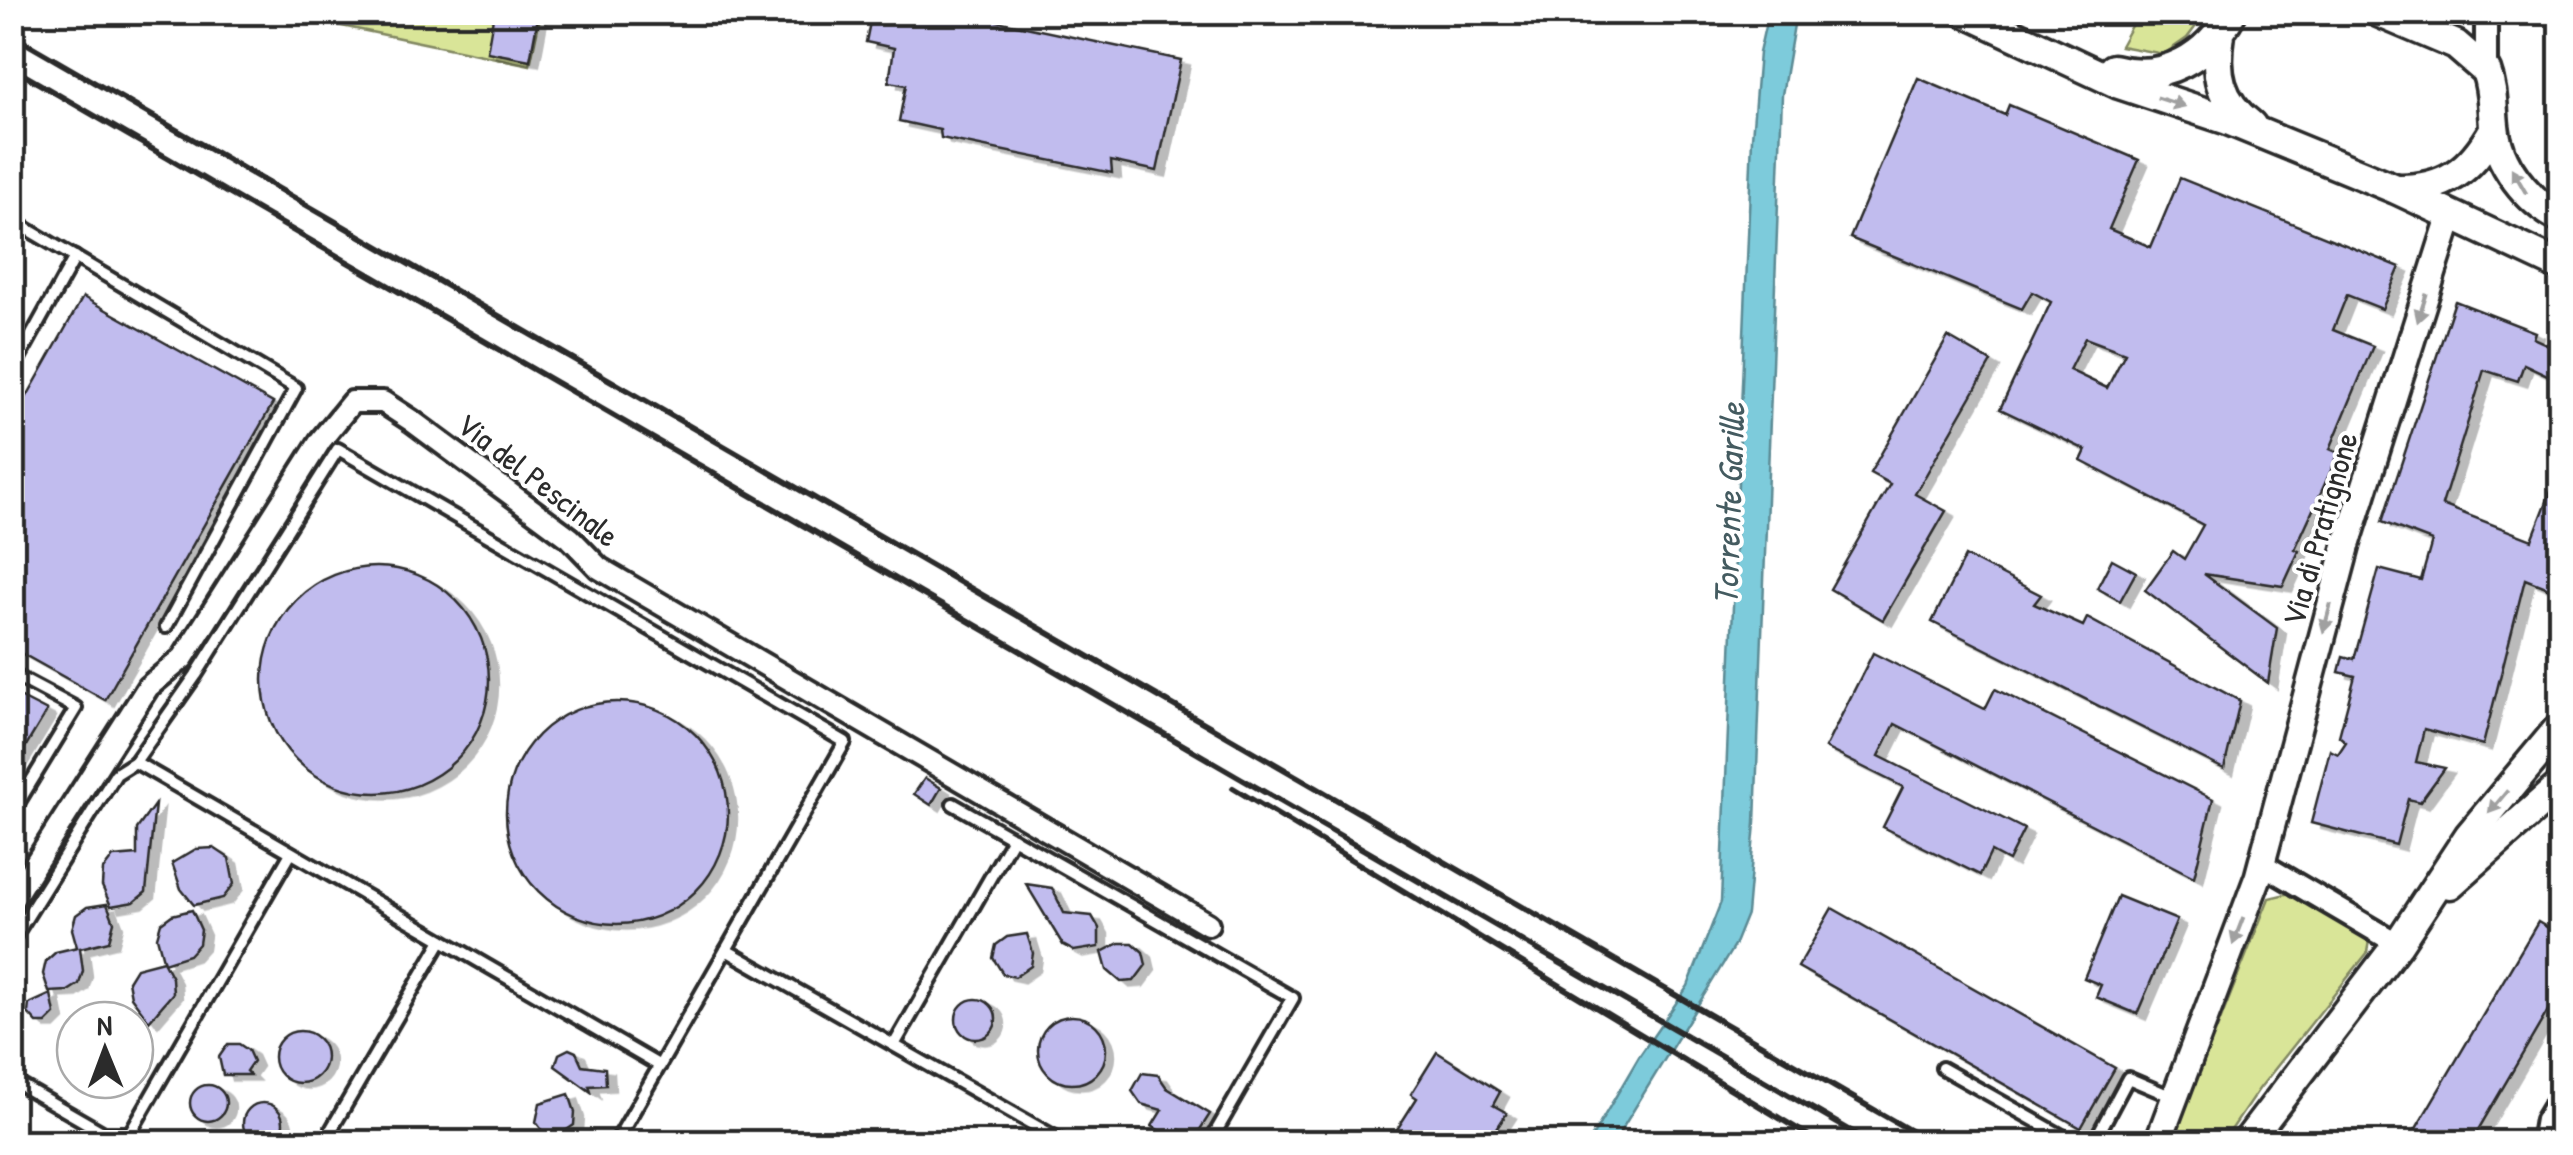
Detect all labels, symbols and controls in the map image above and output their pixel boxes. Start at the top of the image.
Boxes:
one-way arrow [2156,95,2186,110]
one-way arrow [2510,167,2528,195]
one-way arrow [2413,293,2428,323]
water label: Torrente Garille [1701,400,1756,606]
street label: Via del Pescinale [448,403,628,557]
street label: Via di Pratignone [2271,427,2368,631]
one-way arrow [2318,603,2334,634]
one-way arrow [2488,789,2509,814]
one-way arrow [2229,916,2245,946]
north arrow [55,1000,155,1100]
text: N [97,1006,112,1044]

